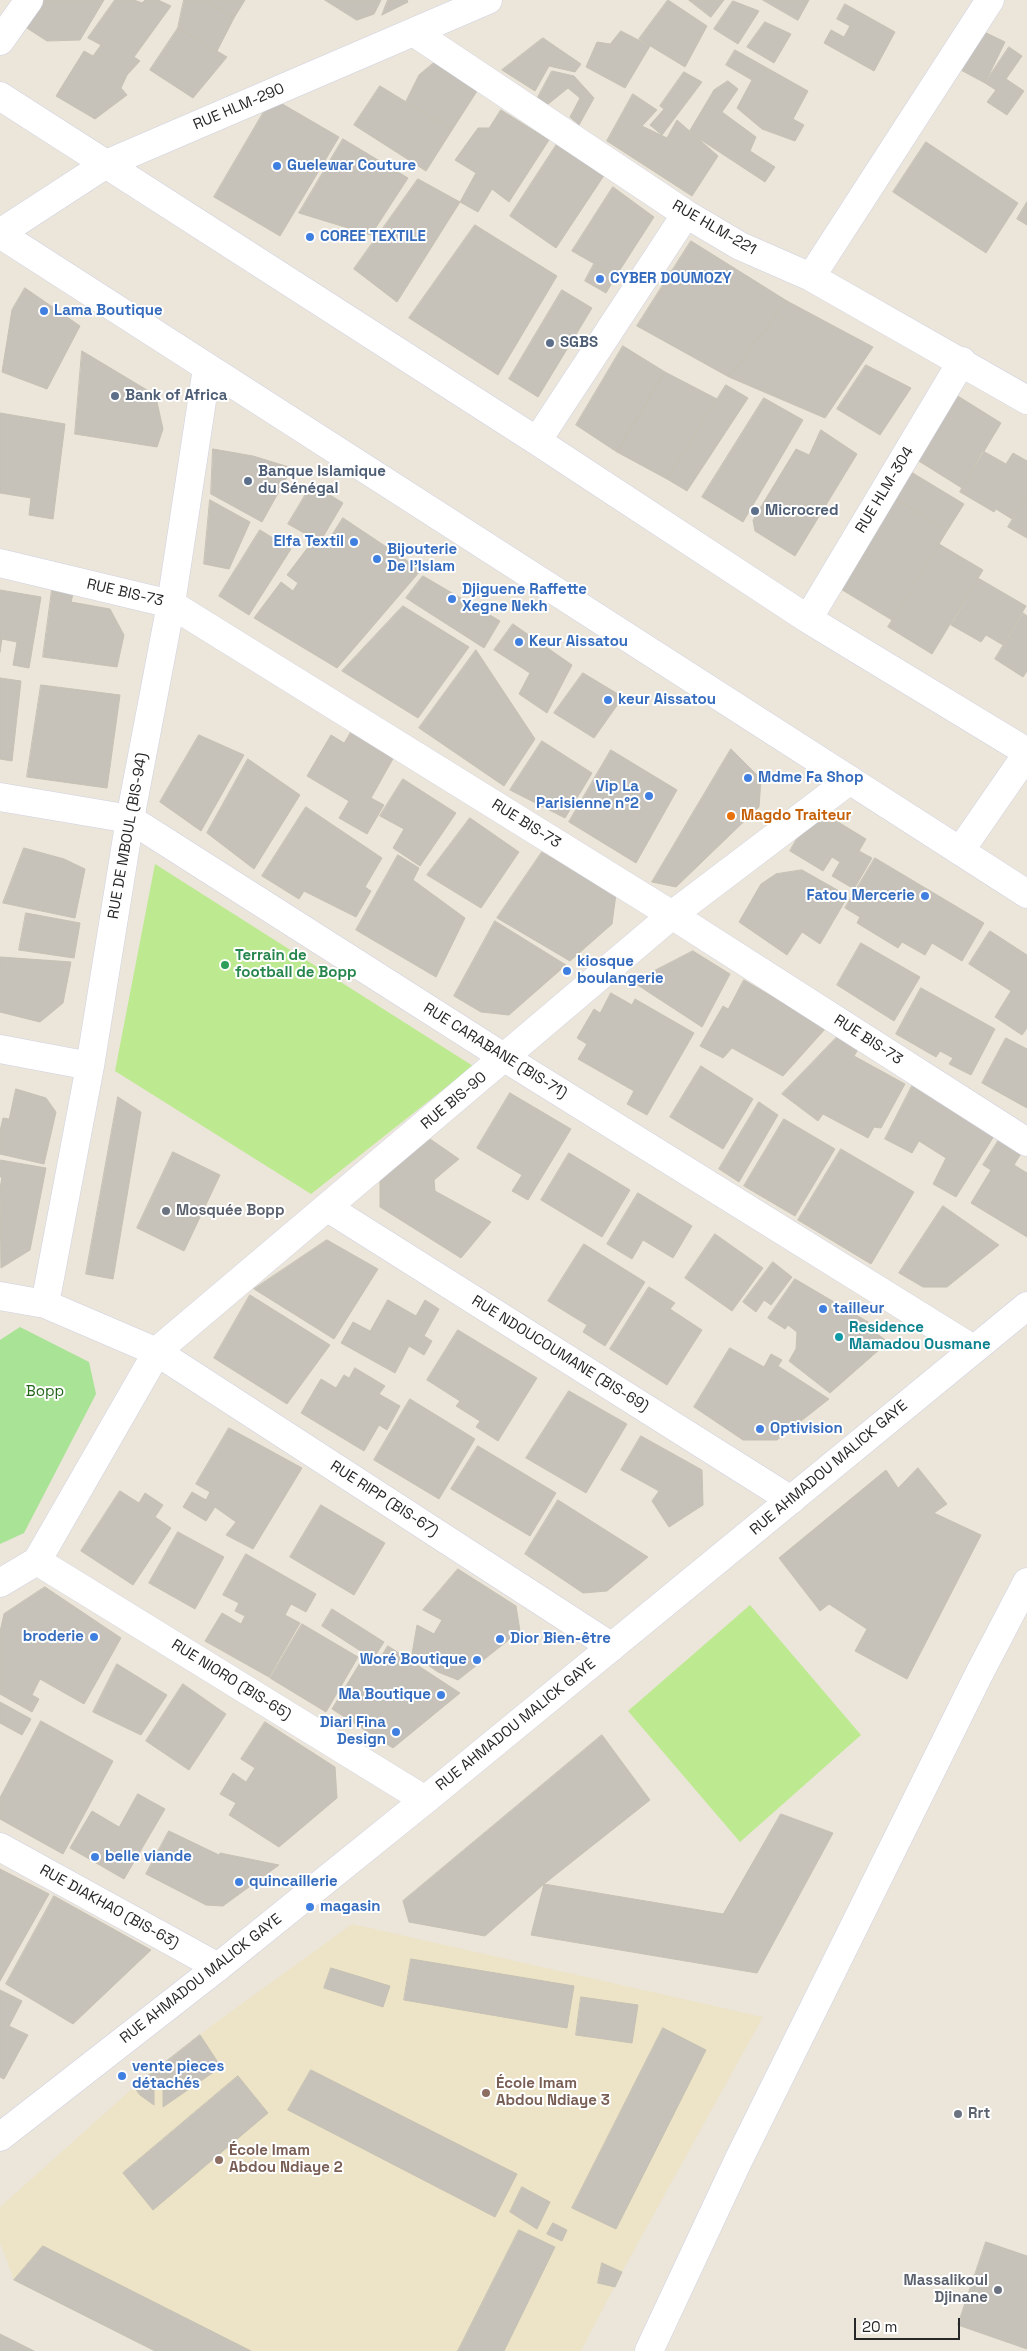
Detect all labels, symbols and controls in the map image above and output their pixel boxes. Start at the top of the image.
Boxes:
street label: RUE HLM-290 [191,80,287,134]
place label: Guelewar Couture [287,157,416,175]
marker: Guelewar Couture [271,160,283,172]
street label: RUE HLM-221 [669,197,759,259]
place label: COREE TEXTILE [320,228,426,246]
marker: COREE TEXTILE [304,231,316,243]
place label: CYBER DOUMOZY [610,270,732,288]
marker: CYBER DOUMOZY [594,273,606,285]
place label: Lama Boutique [54,302,163,320]
marker: Lama Boutique [38,305,50,317]
place label: SGBS [560,334,598,352]
marker: SGBS [544,337,556,349]
place label: Bank of Africa [125,387,227,405]
marker: Bank of Africa [109,390,121,402]
street label: RUE HLM-304 [852,444,918,536]
place label: Banque Islamique du Sénégal [258,463,386,498]
marker: Banque Islamique du Sénégal [242,475,254,487]
place label: Microcred [765,502,839,520]
marker: Microcred [749,505,761,517]
place label: Elfa Textil [274,533,344,551]
marker: Elfa Textil [348,536,360,548]
place label: Bijouterie De l'Islam [387,541,457,576]
marker: Bijouterie De l'Islam [371,553,383,565]
street label: RUE BIS-73 [85,575,165,611]
place label: Djiguene Raffette Xegne Nekh [462,581,587,616]
marker: Djiguene Raffette Xegne Nekh [446,593,458,605]
place label: Keur Aissatou [529,633,628,651]
marker: Keur Aissatou [513,636,525,648]
place label: keur Aissatou [618,691,716,709]
marker: keur Aissatou [602,694,614,706]
street label: RUE DE MBOUL (BIS-94) [105,751,151,921]
place label: Mdme Fa Shop [758,769,864,787]
marker: Mdme Fa Shop [742,772,754,784]
place label: Vip La Parisienne n°2 [536,778,639,813]
marker: Vip La Parisienne n°2 [643,790,655,802]
street label: RUE BIS-73 [488,796,564,852]
place label: Magdo Traiteur [741,807,852,825]
marker: Magdo Traiteur [725,810,737,822]
place label: Fatou Mercerie [807,887,915,905]
marker: Fatou Mercerie [919,890,931,902]
place label: Terrain de football de Bopp [235,947,357,982]
place label: kiosque boulangerie [577,953,664,988]
marker: Terrain de football de Bopp [219,959,231,971]
marker: kiosque boulangerie [561,965,573,977]
street label: RUE CARABANE (BIS-71) [420,999,570,1103]
street label: RUE BIS-73 [830,1011,906,1069]
street label: RUE BIS-90 [418,1068,490,1134]
place label: Mosquée Bopp [176,1202,284,1220]
marker: Mosquée Bopp [160,1205,172,1217]
street label: RUE NDOUCOUMANE (BIS-69) [468,1292,652,1416]
place label: tailleur [833,1300,884,1318]
marker: tailleur [817,1303,829,1315]
place label: Residence Mamadou Ousmane [849,1319,991,1354]
marker: Residence Mamadou Ousmane [833,1331,845,1343]
park label: Bopp [26,1383,64,1401]
street label: RUE AHMADOU MALICK GAYE [747,1397,911,1539]
place label: Optivision [770,1420,843,1438]
marker: Optivision [754,1423,766,1435]
street label: RUE RIPP (BIS-67) [327,1457,441,1541]
place label: broderie [23,1628,84,1646]
place label: Dior Bien-être [510,1630,611,1648]
marker: broderie [88,1631,100,1643]
marker: Dior Bien-être [494,1633,506,1645]
street label: RUE NIORO (BIS-65) [168,1636,294,1724]
place label: Woré Boutique [360,1651,467,1669]
marker: Woré Boutique [471,1654,483,1666]
street label: RUE AHMADOU MALICK GAYE [433,1655,599,1795]
place label: Ma Boutique [339,1686,431,1704]
marker: Ma Boutique [435,1689,447,1701]
place label: Diari Fina Design [320,1714,386,1749]
marker: Diari Fina Design [390,1726,402,1738]
place label: belle viande [105,1848,192,1866]
marker: belle viande [89,1851,101,1863]
street label: RUE DIAKHAO (BIS-63) [36,1861,182,1953]
place label: quincaillerie [249,1873,338,1891]
marker: quincaillerie [233,1876,245,1888]
place label: magasin [320,1898,381,1916]
marker: magasin [304,1901,316,1913]
street label: RUE AHMADOU MALICK GAYE [117,1910,285,2048]
place label: vente pieces détachés [132,2058,224,2093]
marker: vente pieces détachés [116,2070,128,2082]
place label: École Imam Abdou Ndiaye 3 [496,2075,610,2110]
marker: École Imam Abdou Ndiaye 3 [480,2087,492,2099]
place label: Rrt [968,2105,990,2123]
marker: Rrt [952,2108,964,2120]
place label: École Imam Abdou Ndiaye 2 [229,2142,343,2177]
marker: École Imam Abdou Ndiaye 2 [213,2154,225,2166]
place label: Massalikoul Djinane [903,2272,988,2307]
marker: Massalikoul Djinane [992,2284,1004,2296]
scale bar [857,2308,963,2340]
text: 20 m [862,2317,897,2336]

